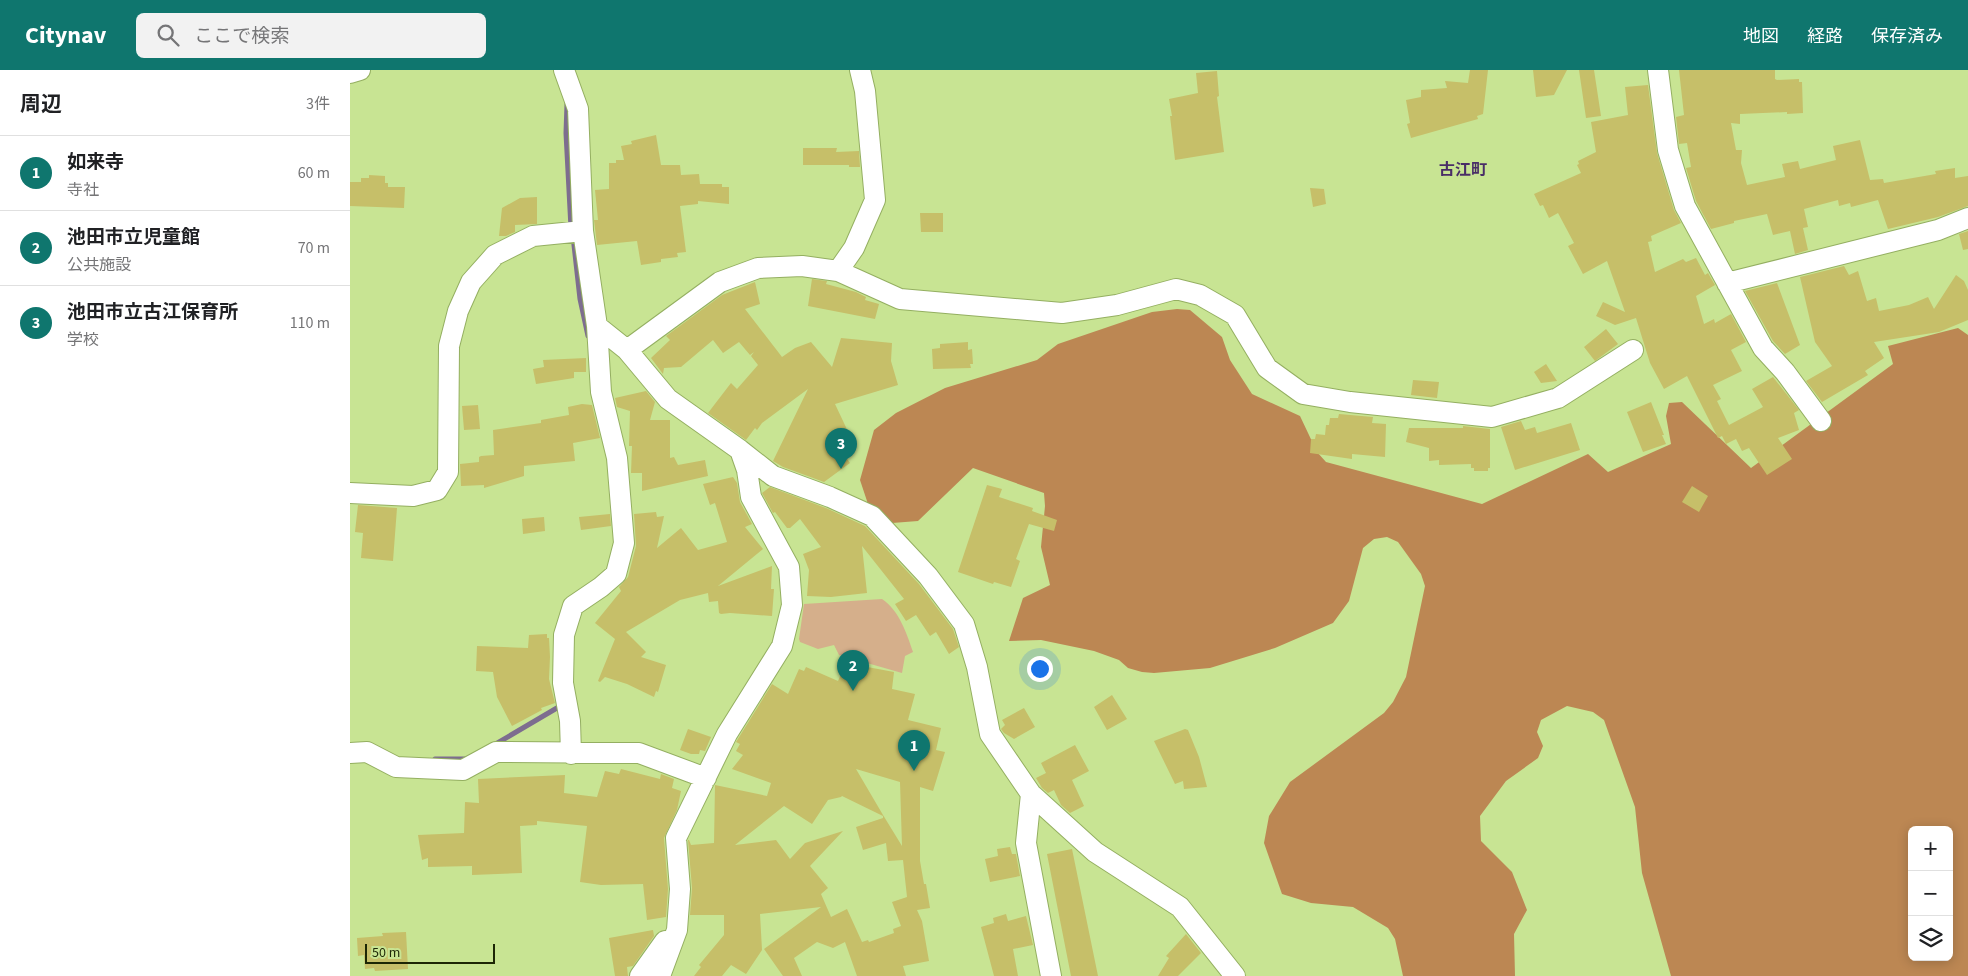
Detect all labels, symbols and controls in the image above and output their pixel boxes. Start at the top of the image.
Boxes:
search box [136,13,486,58]
text: Citynav [25,18,106,53]
icon: search [154,21,182,49]
text: ここで検索 [194,23,289,50]
text: 地図 [1743,24,1779,49]
text: 経路 [1807,24,1843,49]
text: 保存済み [1871,24,1943,49]
text: 周辺 [20,89,62,119]
text: 3件 [306,93,330,115]
text: 如来寺 [67,149,124,176]
district label: 古江町 [1439,159,1487,181]
text: 1 [32,162,40,184]
text: 60 m [298,162,330,184]
text: 寺社 [67,179,99,201]
text: 池田市立児童館 [67,224,200,251]
text: 2 [32,237,40,259]
text: 70 m [298,237,330,259]
text: 公共施設 [67,254,131,276]
text: 池田市立古江保育所 [67,299,238,326]
text: 3 [32,312,40,334]
text: 110 m [290,312,330,334]
text: 学校 [67,329,99,351]
pin: 3 [825,428,857,469]
pin: 2 [837,650,869,691]
your location [1027,656,1053,682]
pin: 1 [898,730,930,771]
map controls [1908,826,1953,961]
button: + [1908,826,1953,871]
button: − [1908,871,1953,916]
button: layers [1908,916,1953,961]
scale bar [365,941,495,964]
text: 50 m [372,943,400,963]

